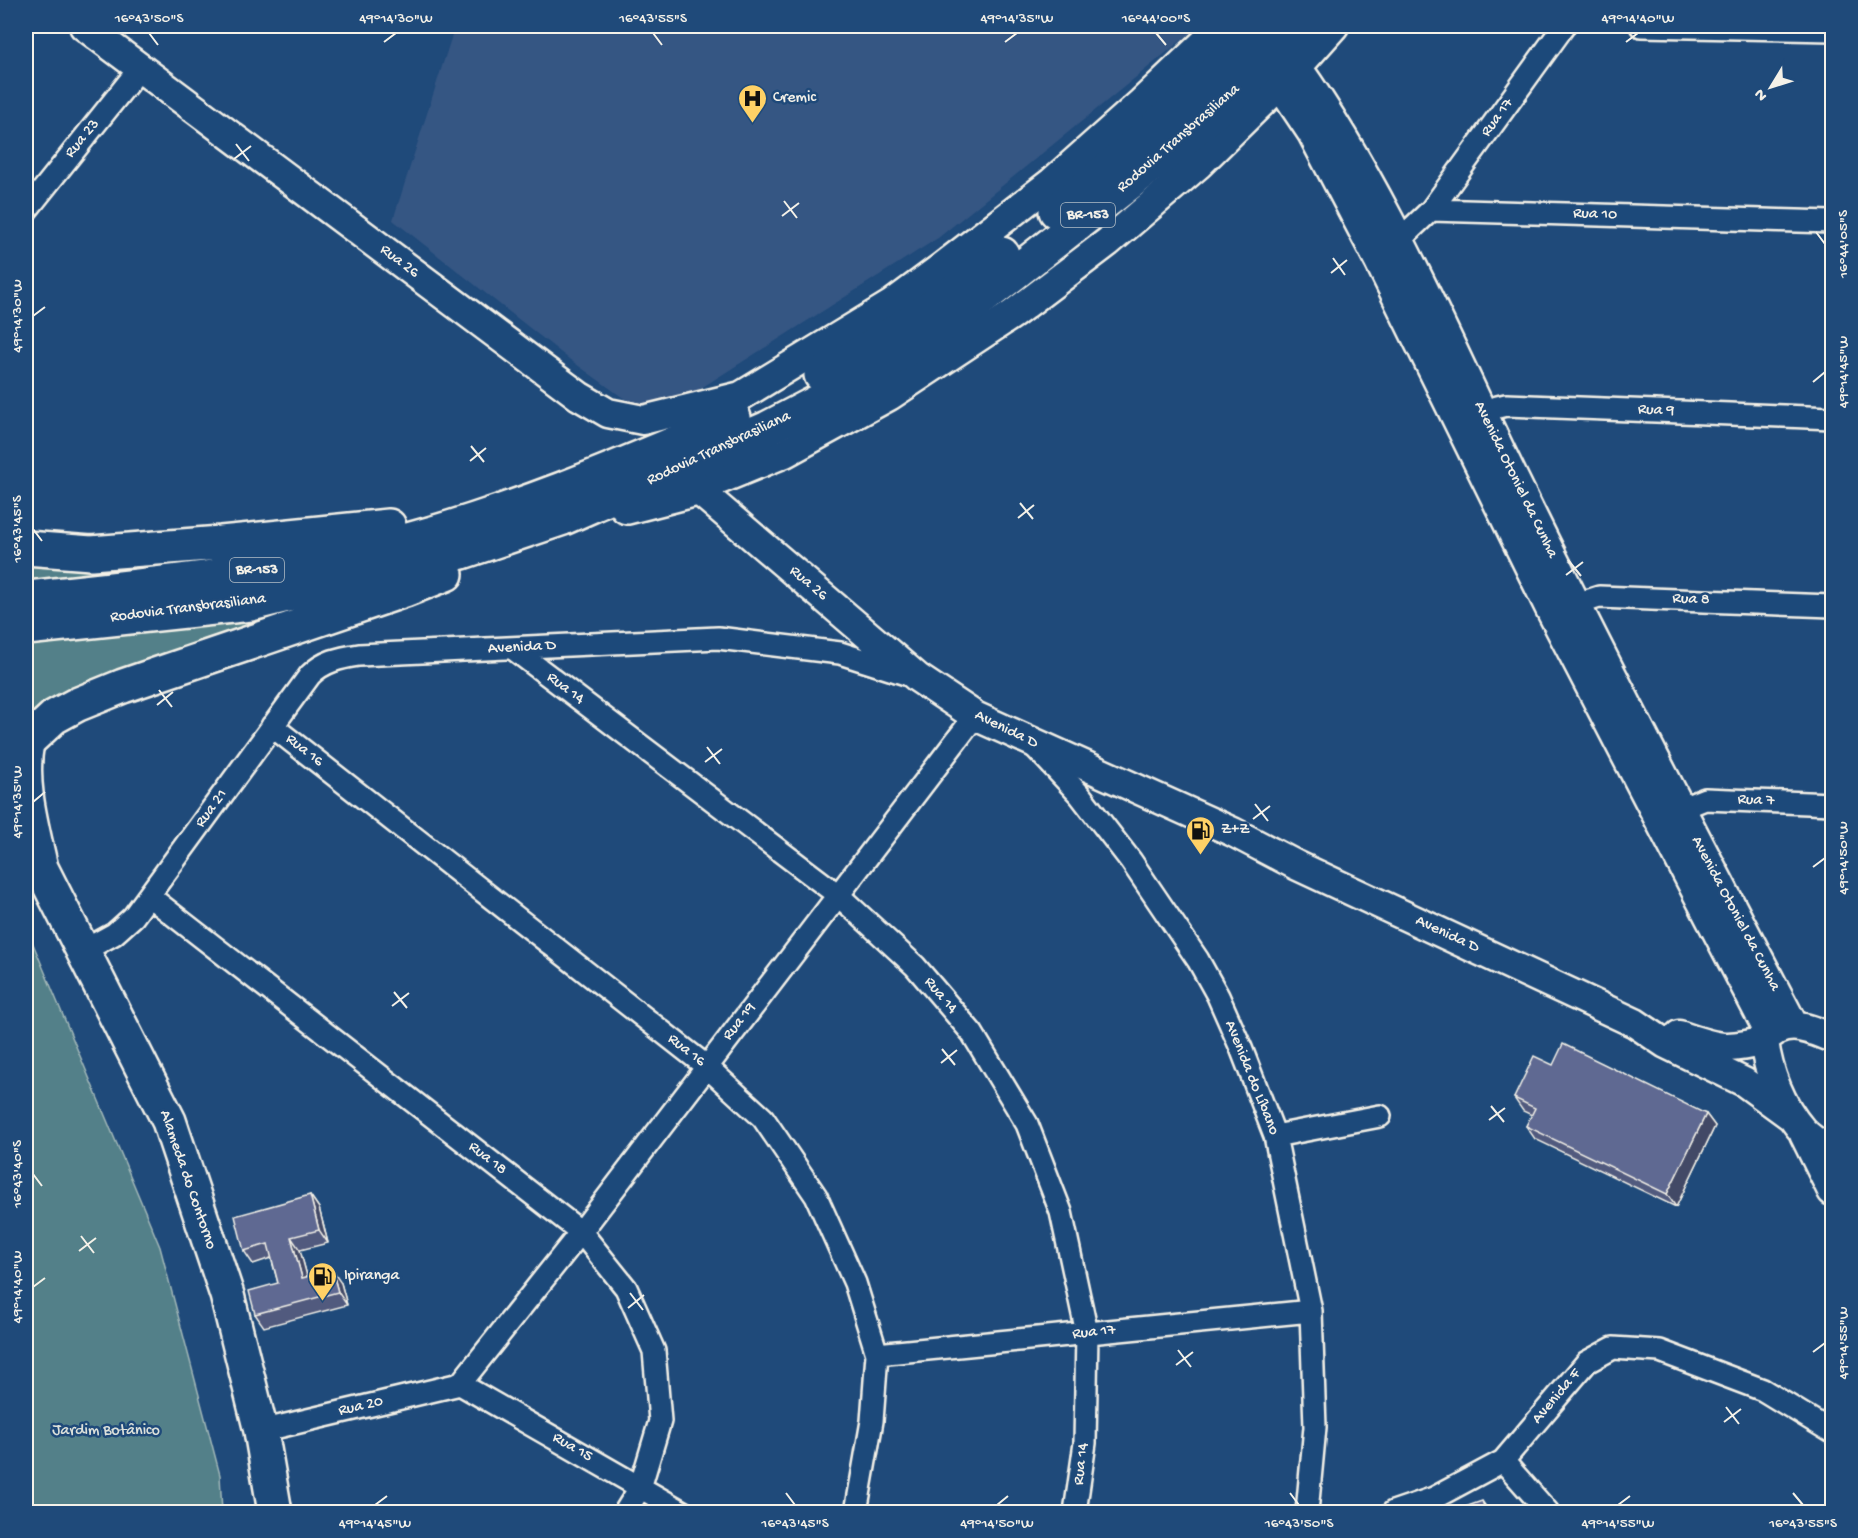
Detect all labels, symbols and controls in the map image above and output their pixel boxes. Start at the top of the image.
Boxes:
text: 16°43'50"S [114,10,183,28]
text: 49°14'30"W [359,10,433,28]
text: 16°43'55"S [618,10,687,28]
text: 49°14'35"W [981,10,1054,28]
text: 16°44'00"S [1121,10,1190,28]
text: 49°14'40"W [1602,10,1675,28]
north arrow [1741,57,1801,117]
street label: Rodovia Transbrasiliana [1114,80,1245,197]
hospital icon: Cremic [736,82,768,124]
text: N [1751,84,1773,104]
place label: Cremic [773,89,816,108]
street label: Rua 17 [1478,94,1519,141]
street label: Rua 23 [62,116,104,162]
road number: BR-153 [1061,203,1115,227]
street label: Rua 10 [1573,205,1617,225]
text: 16°44'05"S [1835,210,1853,279]
street label: Rua 26 [376,241,423,284]
text: 49°14'30"W [9,279,27,353]
text: 49°14'45"W [1835,336,1853,408]
street label: Avenida Otoniel da Cunha [1469,398,1562,563]
street label: Rua 9 [1637,401,1675,421]
street label: Rodovia Transbrasiliana [644,407,795,491]
text: 16°43'45"S [9,495,27,564]
road number: BR-153 [230,558,284,582]
street label: Rua 26 [785,562,832,606]
street label: Rodovia Transbrasiliana [109,590,268,628]
street label: Rua 8 [1672,590,1710,610]
street label: Avenida D [487,637,557,659]
street label: Rua 14 [542,669,588,710]
street label: Avenida D [971,706,1041,754]
street label: Rua 16 [281,730,328,772]
text: 49°14'35"W [9,765,27,838]
street label: Rua 21 [192,786,232,832]
street label: Rua 7 [1737,791,1775,811]
fuel station icon: Z+Z [1184,814,1216,856]
place label: Z+Z [1221,821,1250,840]
text: 49°14'50"W [1835,821,1853,895]
street label: Avenida Otoniel da Cunha [1686,833,1784,996]
street label: Avenida D [1412,912,1482,958]
street label: Rua 14 [919,974,961,1019]
street label: Rua 19 [719,999,761,1045]
street label: Avenida do Líbano [1219,1018,1283,1138]
street label: Rua 16 [663,1030,710,1072]
street label: Alameda do Contorno [154,1108,220,1252]
street label: Rua 18 [464,1138,510,1180]
text: 16°43'40"S [9,1140,27,1209]
text: 49°14'40"W [9,1250,27,1323]
fuel station icon: Ipiranga [307,1260,339,1302]
place label: Ipiranga [344,1267,400,1286]
text: 49°14'55"W [1835,1306,1853,1380]
street label: Rua 17 [1071,1321,1117,1345]
street label: Avenida F [1528,1365,1586,1428]
street label: Rua 20 [337,1393,385,1421]
park label: Jardim Botânico [52,1422,160,1441]
street label: Rua 15 [548,1429,596,1467]
street label: Rua 14 [1070,1441,1094,1486]
text: 49°14'45"W [339,1515,411,1533]
text: 16°43'45"S [760,1515,829,1533]
text: 49°14'50"W [960,1515,1034,1533]
text: 16°43'50"S [1264,1515,1333,1533]
text: 49°14'55"W [1581,1515,1655,1533]
text: 16°43'55"S [1768,1515,1837,1533]

